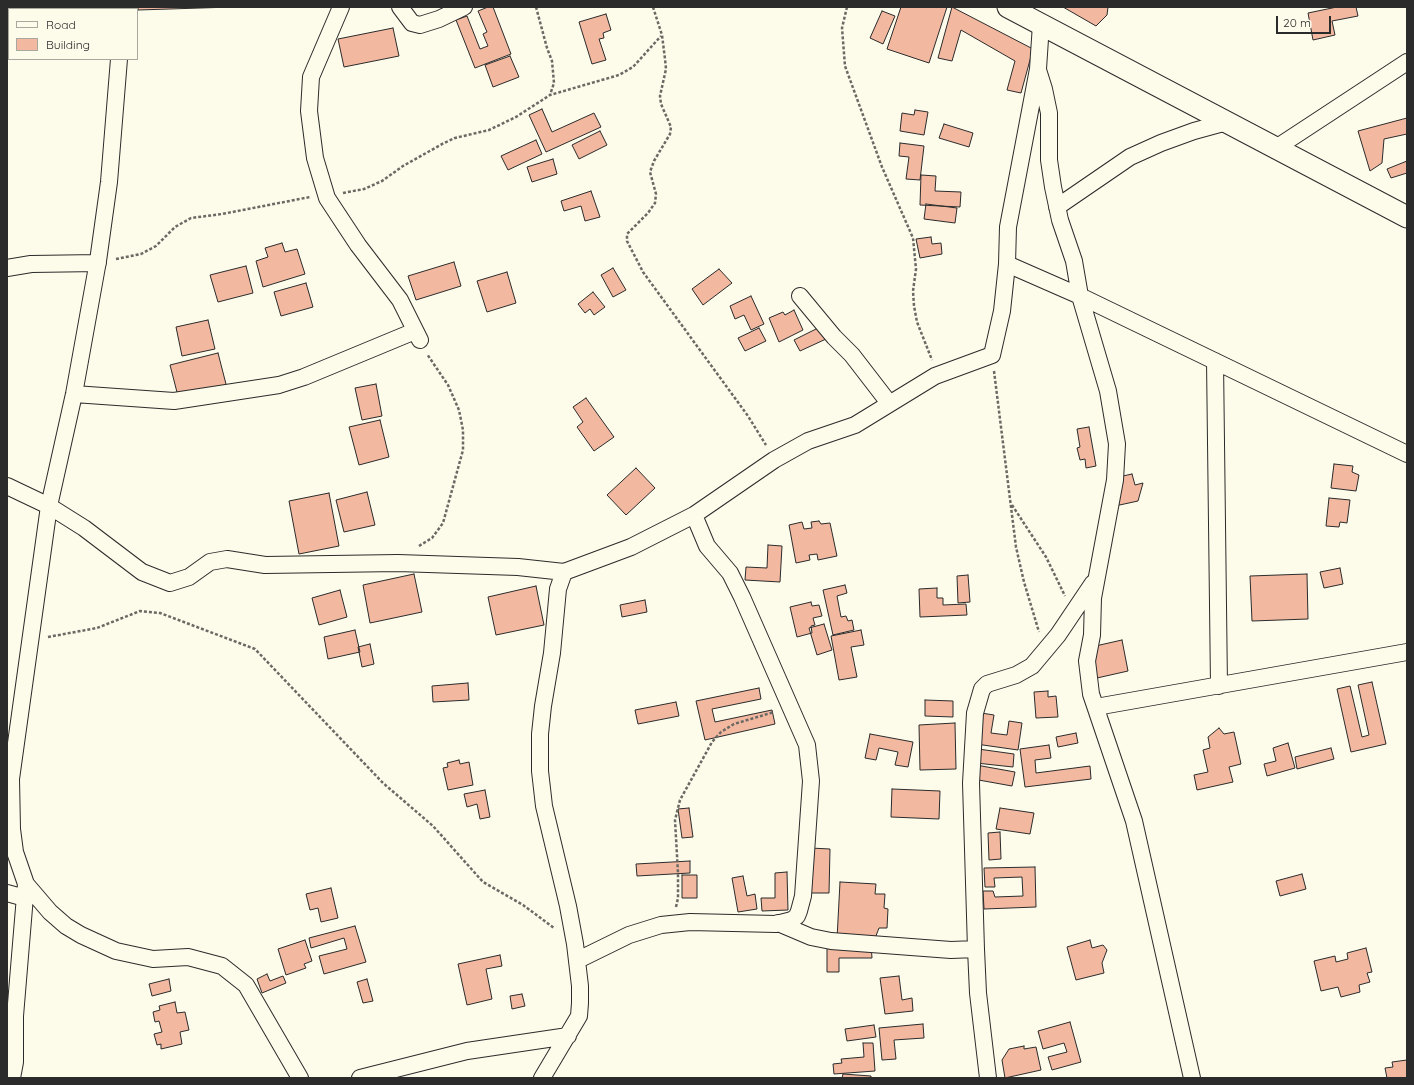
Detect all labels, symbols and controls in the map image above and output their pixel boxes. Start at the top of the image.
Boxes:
legend [8,8,138,60]
scale bar [1278,8,1333,34]
text: 20 m [1283,15,1311,30]
text: Road [46,17,76,32]
text: Building [46,37,90,52]

